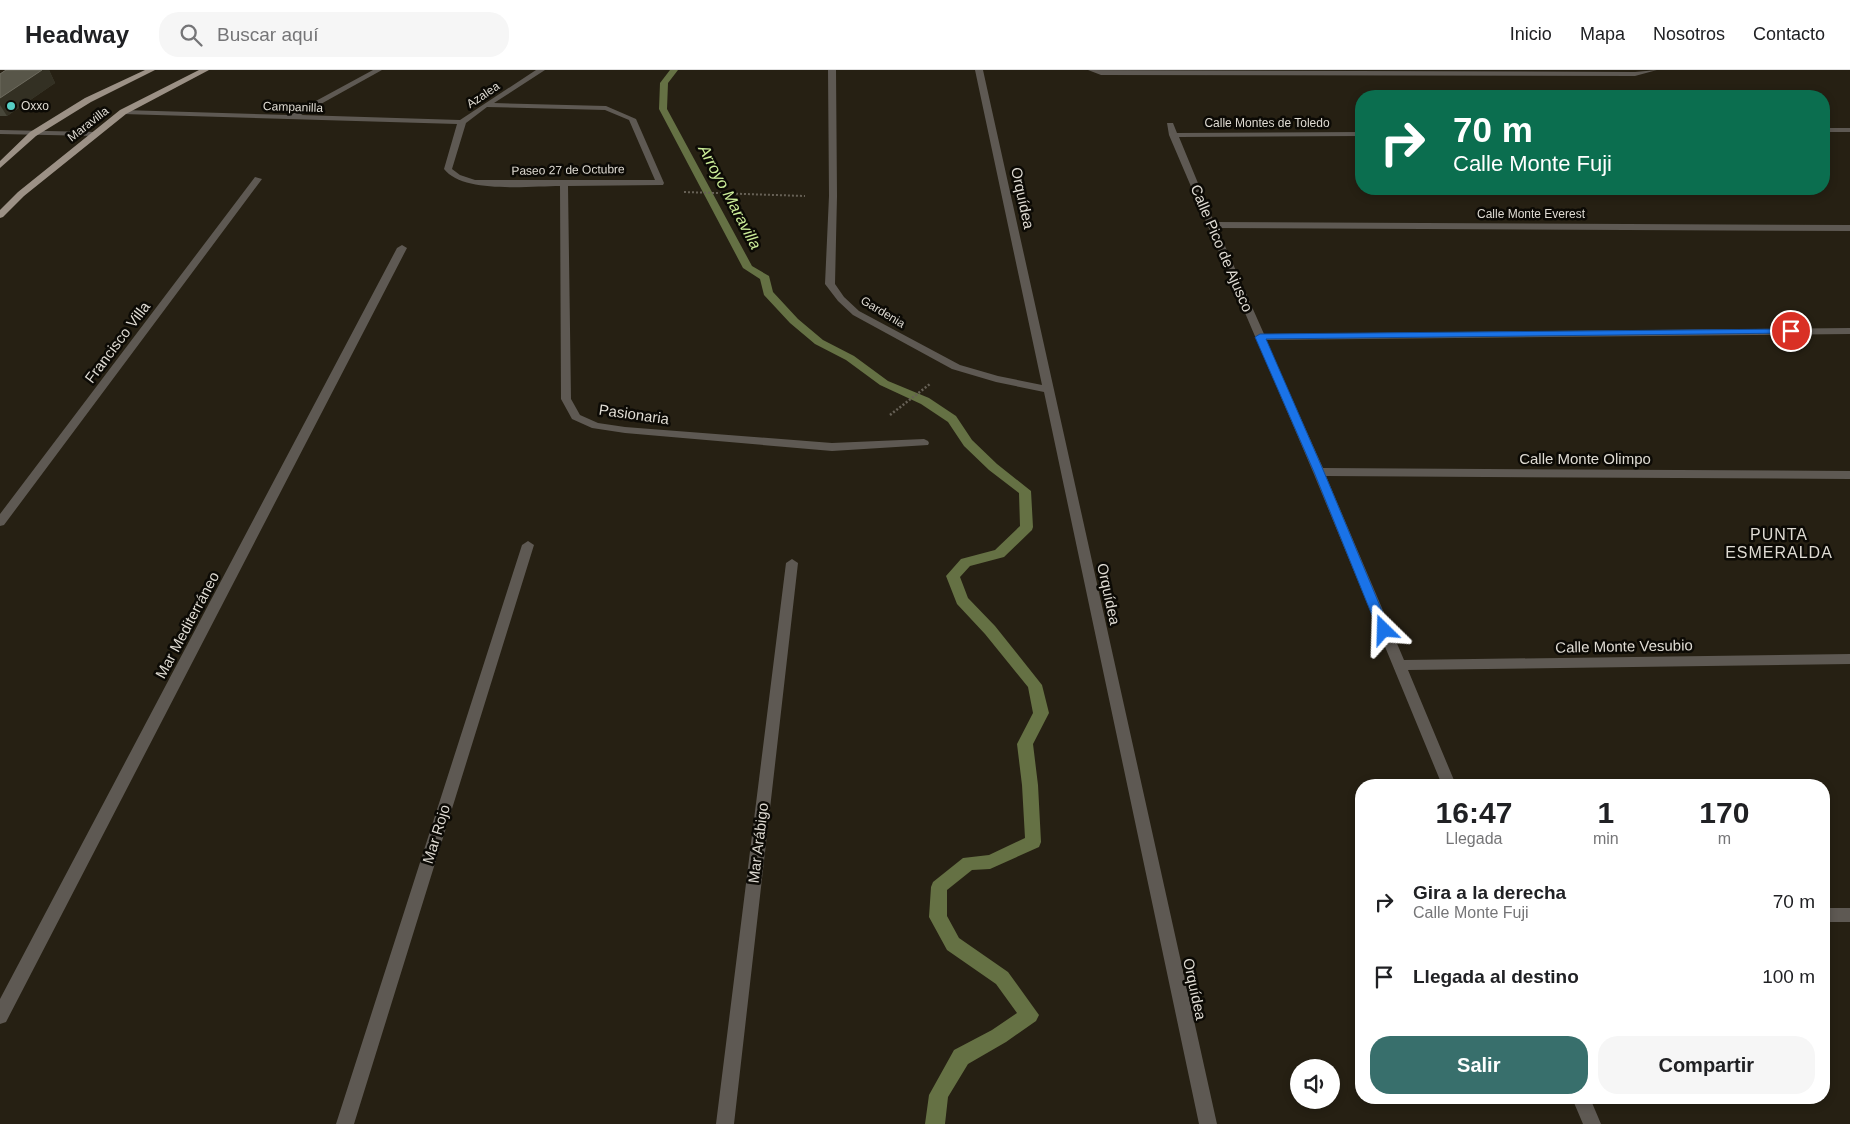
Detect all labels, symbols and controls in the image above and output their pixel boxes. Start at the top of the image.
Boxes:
search box [159,12,509,57]
text: Headway [25,21,129,48]
icon: search [177,21,205,49]
text: Buscar aquí [217,24,318,45]
text: Inicio [1510,24,1552,44]
text: Mapa [1580,24,1625,44]
text: Nosotros [1653,24,1725,44]
text: Contacto [1753,24,1825,44]
street label: Azalea [464,79,502,111]
place label: Oxxo [21,99,49,113]
street label: Campanilla [263,99,324,115]
marker: Oxxo [5,100,17,112]
street label: Maravilla [65,104,111,144]
icon: right [1370,110,1435,175]
text: 70 m [1453,110,1533,149]
street label: Calle Montes de Toledo [1204,116,1330,130]
water label: Arroyo Maravilla [695,141,765,252]
text: Calle Monte Fuji [1453,151,1612,176]
street label: Paseo 27 de Octubre [511,162,625,178]
street label: Orquídea [1008,166,1038,231]
street label: Calle Pico de Ajusco [1187,182,1257,314]
street label: Calle Monte Everest [1477,207,1586,221]
street label: Gardenia [858,293,908,331]
street label: Francisco Villa [81,298,153,386]
pin [1770,310,1812,352]
icon: arrive [1777,317,1805,345]
street label: Pasionaria [598,401,671,427]
street label: Calle Monte Olimpo [1519,450,1651,467]
district label: PUNTA ESMERALDA [1725,526,1833,561]
street label: Orquídea [1094,562,1124,627]
street label: Mar Mediterráneo [152,569,222,681]
position arrow [1357,603,1409,655]
street label: Calle Monte Vesubio [1555,636,1693,656]
text: 16:47 [1436,796,1512,829]
text: 1 [1597,796,1614,829]
text: 170 [1699,796,1749,829]
street label: Mar Rojo [419,802,453,866]
street label: Mar Arábigo [745,802,771,884]
text: Llegada [1445,830,1502,847]
text: min [1593,830,1619,847]
text: m [1718,830,1731,847]
text: Gira a la derecha [1413,882,1566,903]
icon: right [1370,888,1398,916]
text: 70 m [1773,891,1815,912]
text: Calle Monte Fuji [1413,904,1529,921]
street label: Orquídea [1180,957,1210,1022]
icon: arrive [1370,963,1398,991]
text: Llegada al destino [1413,966,1579,987]
text: 100 m [1762,966,1815,987]
button: Salir [1370,1036,1588,1094]
button: Compartir [1598,1036,1815,1094]
map controls [1290,1059,1340,1109]
button: sound [1290,1059,1340,1109]

